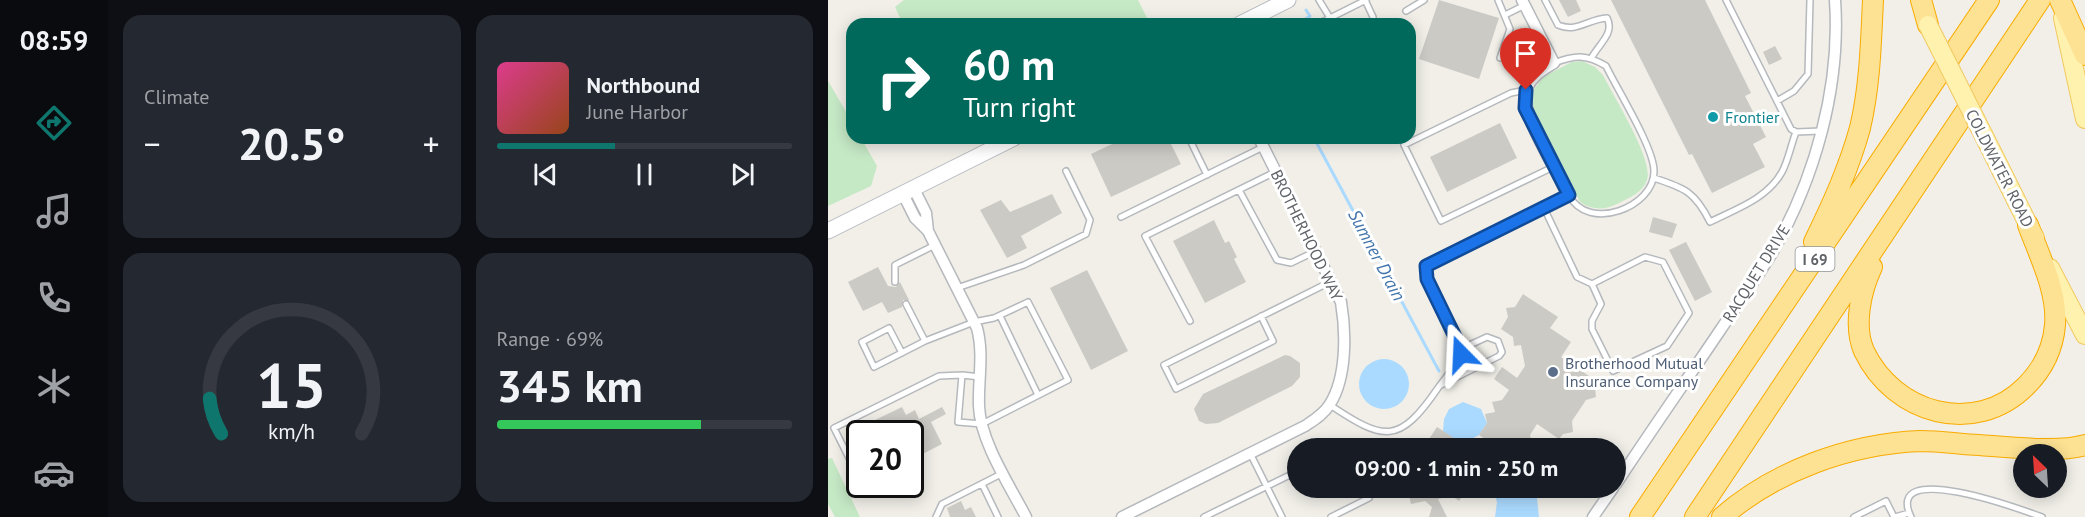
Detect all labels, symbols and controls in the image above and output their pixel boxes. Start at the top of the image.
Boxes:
text: 08:59 [20,23,88,57]
pin [1500,28,1551,90]
text: 60 m [963,37,1055,92]
icon: arrive [1509,37,1542,70]
icon: right [864,42,942,120]
text: Northbound [587,71,700,99]
text: Climate [144,84,210,110]
text: Turn right [963,90,1076,124]
text: June Harbor [587,99,688,125]
icon: directions [33,102,75,144]
street label: COLDWATER ROAD [1962,106,2038,230]
place label: Frontier [1725,107,1780,127]
marker: Frontier [1706,110,1720,124]
text: 20.5° [238,114,345,172]
text: − [144,122,161,165]
text: + [423,122,440,165]
icon: previous [529,158,562,191]
icon: pause [628,158,661,191]
icon: next [726,158,759,191]
street label: BROTHERHOOD WAY [1267,166,1347,304]
icon: music [33,190,75,232]
water label: Sumner Drain [1343,205,1411,305]
street label: RACQUET DRIVE [1718,220,1794,326]
road number: I 69 [1796,247,1834,271]
icon: phone [33,277,75,319]
position arrow [1429,322,1493,386]
text: Range · 69% [497,326,603,352]
text: 15 [256,344,327,425]
place label: Brotherhood Mutual Insurance Company [1565,353,1703,391]
text: 345 km [497,356,643,414]
icon: climate [33,365,75,407]
marker: Brotherhood Mutual Insurance Company [1546,365,1560,379]
text: km/h [268,418,315,446]
speed limit sign: 20 [846,420,924,498]
north arrow [2013,444,2067,498]
map controls [2013,444,2067,498]
icon: car [33,452,75,494]
text: 09:00 · 1 min · 250 m [1355,454,1558,482]

